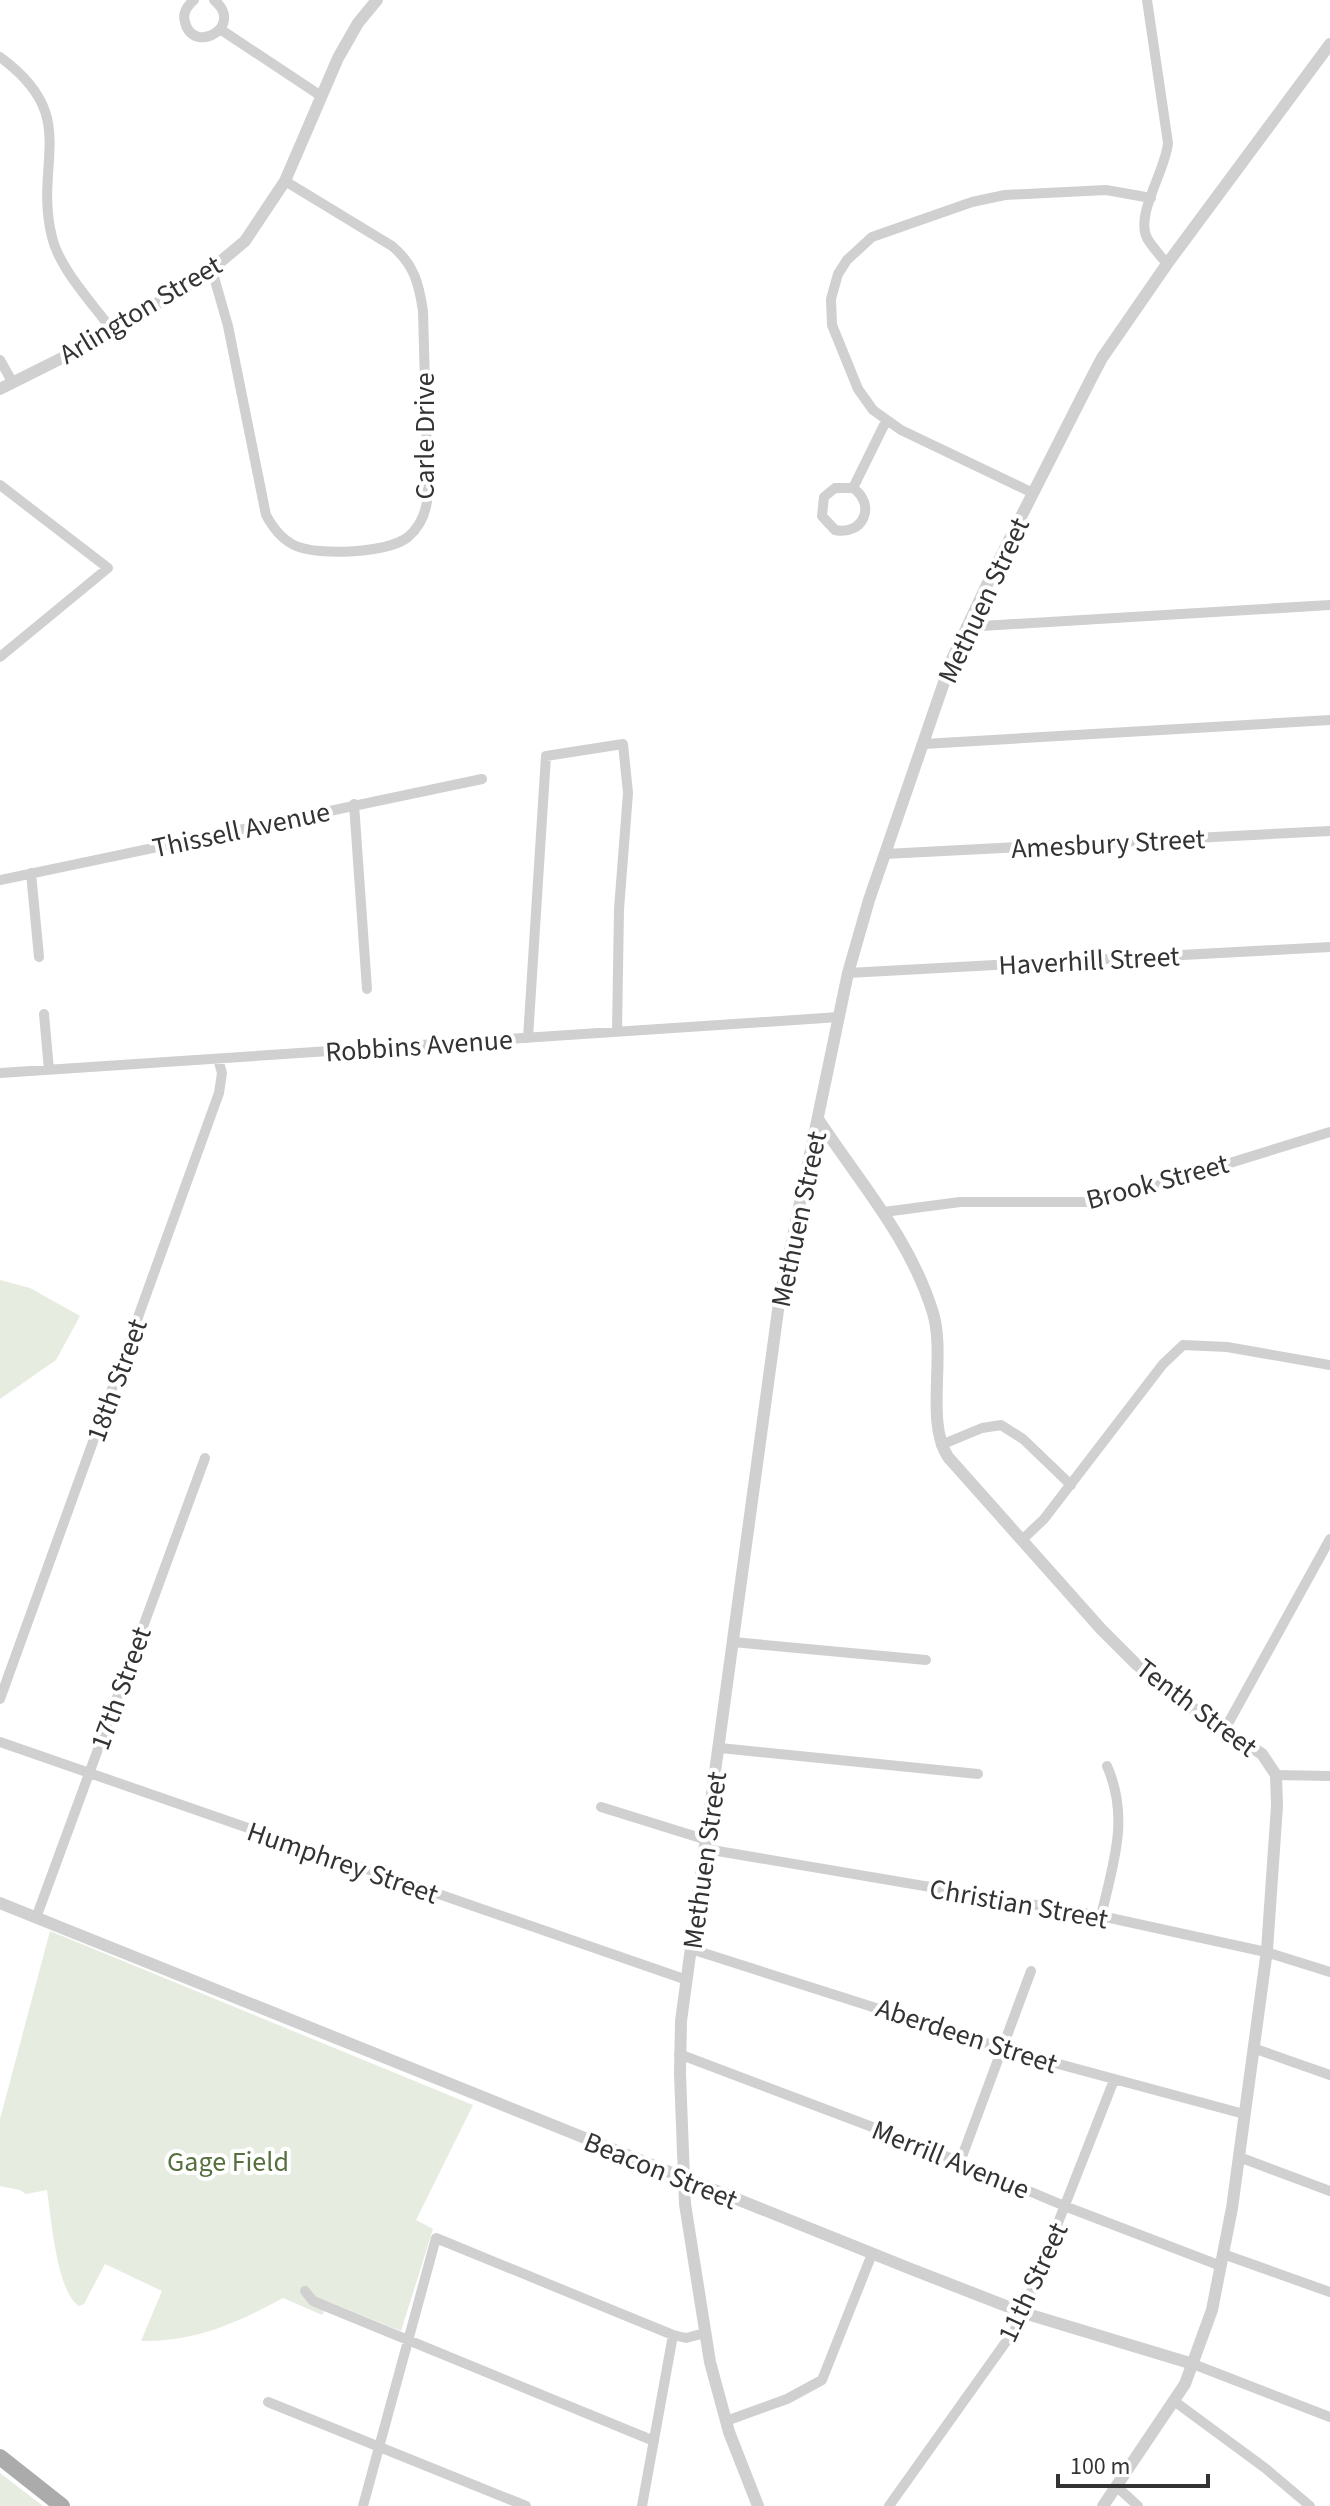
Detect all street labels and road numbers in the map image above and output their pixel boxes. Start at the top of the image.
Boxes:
street label: Arlington Street [51,245,230,374]
street label: Carle Drive [405,372,445,500]
street label: Methuen Street [928,510,1040,690]
street label: Thissell Avenue [149,792,334,868]
street label: Amesbury Street [1010,819,1206,869]
street label: Haverhill Street [998,936,1181,986]
street label: Robbins Avenue [324,1020,514,1072]
street label: Methuen Street [761,1127,837,1311]
street label: Brook Street [1082,1144,1233,1220]
street label: 18th Street [76,1313,158,1447]
street label: 17th Street [80,1621,162,1755]
street label: Tenth Street [1127,1649,1266,1767]
street label: Methuen Street [673,1768,737,1951]
street label: Humphrey Street [242,1812,444,1915]
street label: Christian Street [926,1869,1112,1939]
street label: Aberdeen Street [871,1988,1063,2084]
street label: Merrill Avenue [866,2110,1035,2210]
street label: Beacon Street [578,2122,744,2220]
street label: 11th Street [988,2215,1078,2349]

